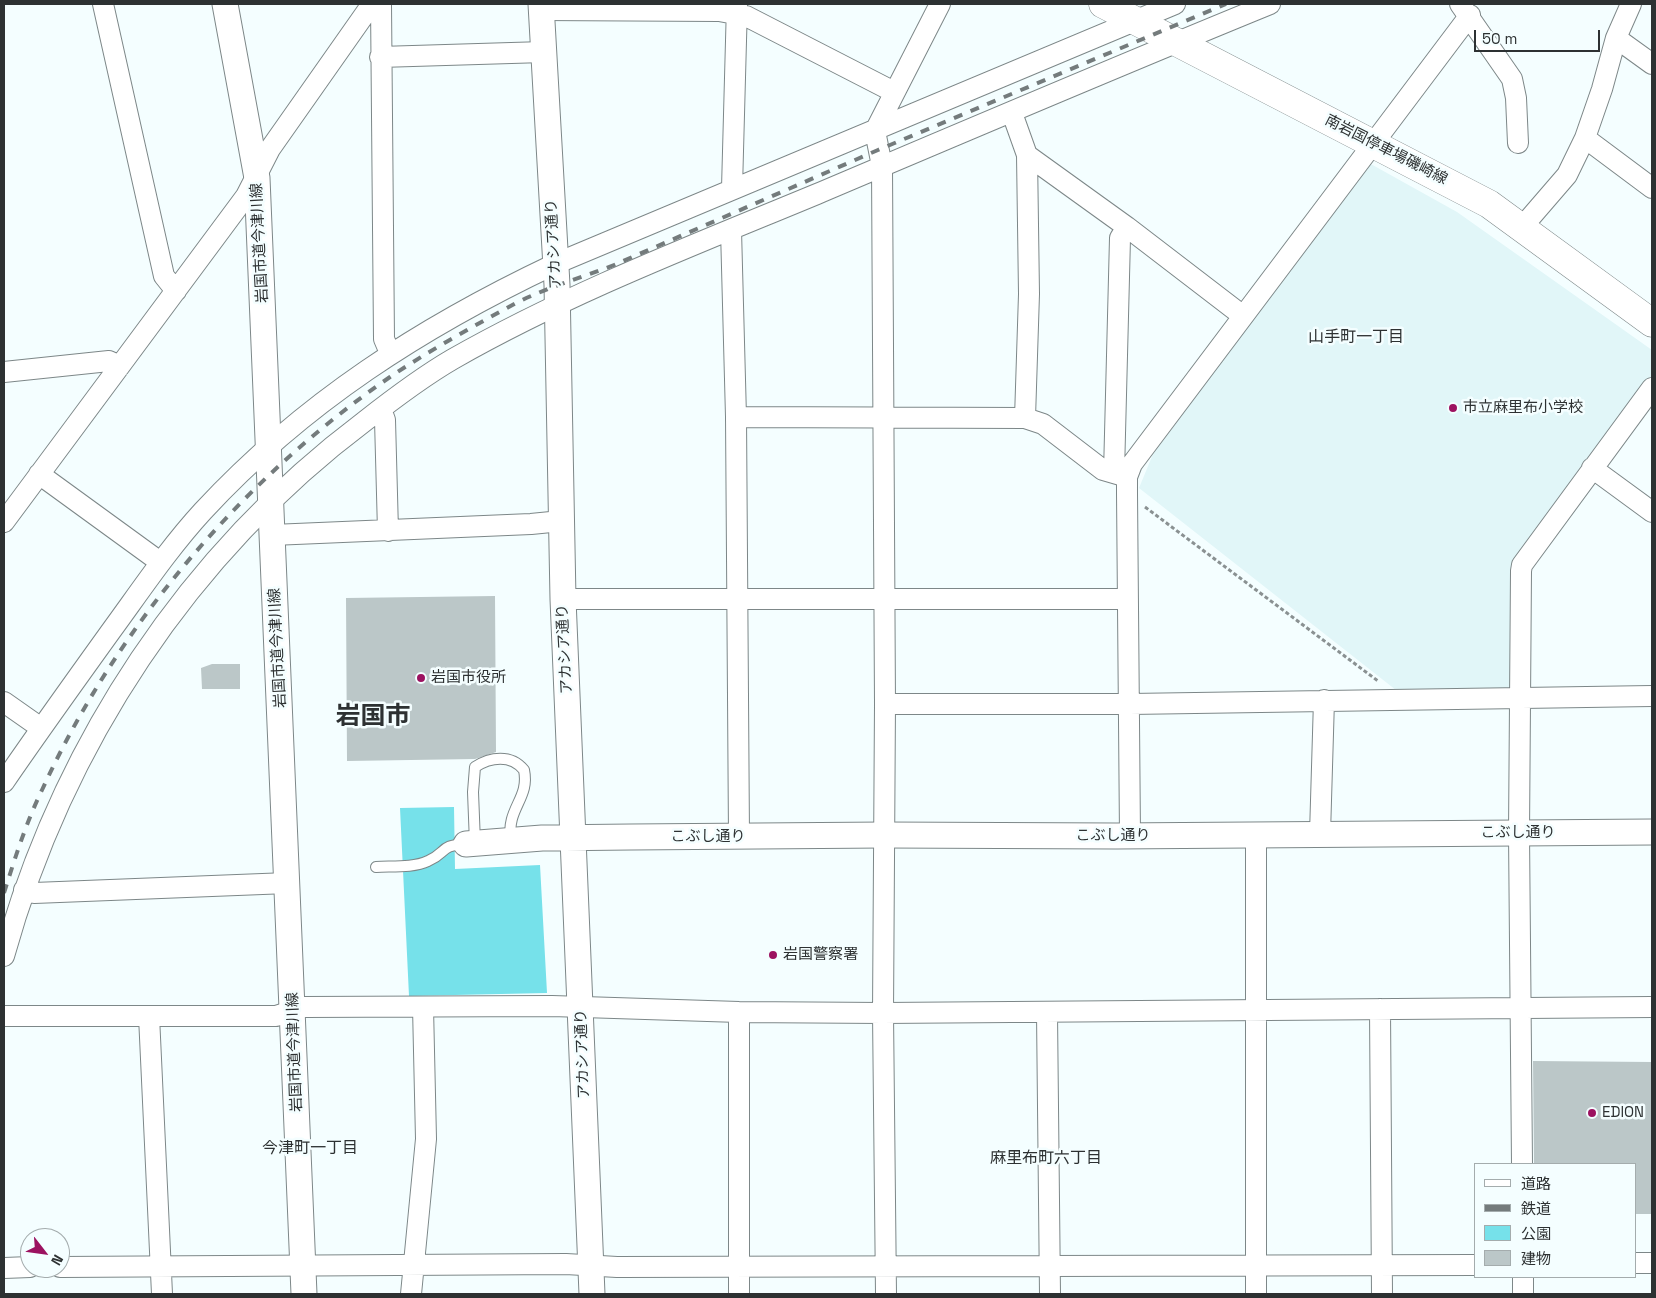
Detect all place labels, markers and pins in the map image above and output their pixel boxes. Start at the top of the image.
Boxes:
place label: 市立麻里布小学校 [1463,399,1583,417]
marker: 市立麻里布小学校 [1447,402,1459,414]
place label: 岩国市役所 [431,669,506,687]
marker: 岩国市役所 [415,672,427,684]
place label: 岩国警察署 [783,946,858,964]
marker: 岩国警察署 [767,949,779,961]
place label: EDION [1602,1104,1644,1122]
marker: EDION [1586,1107,1598,1119]

